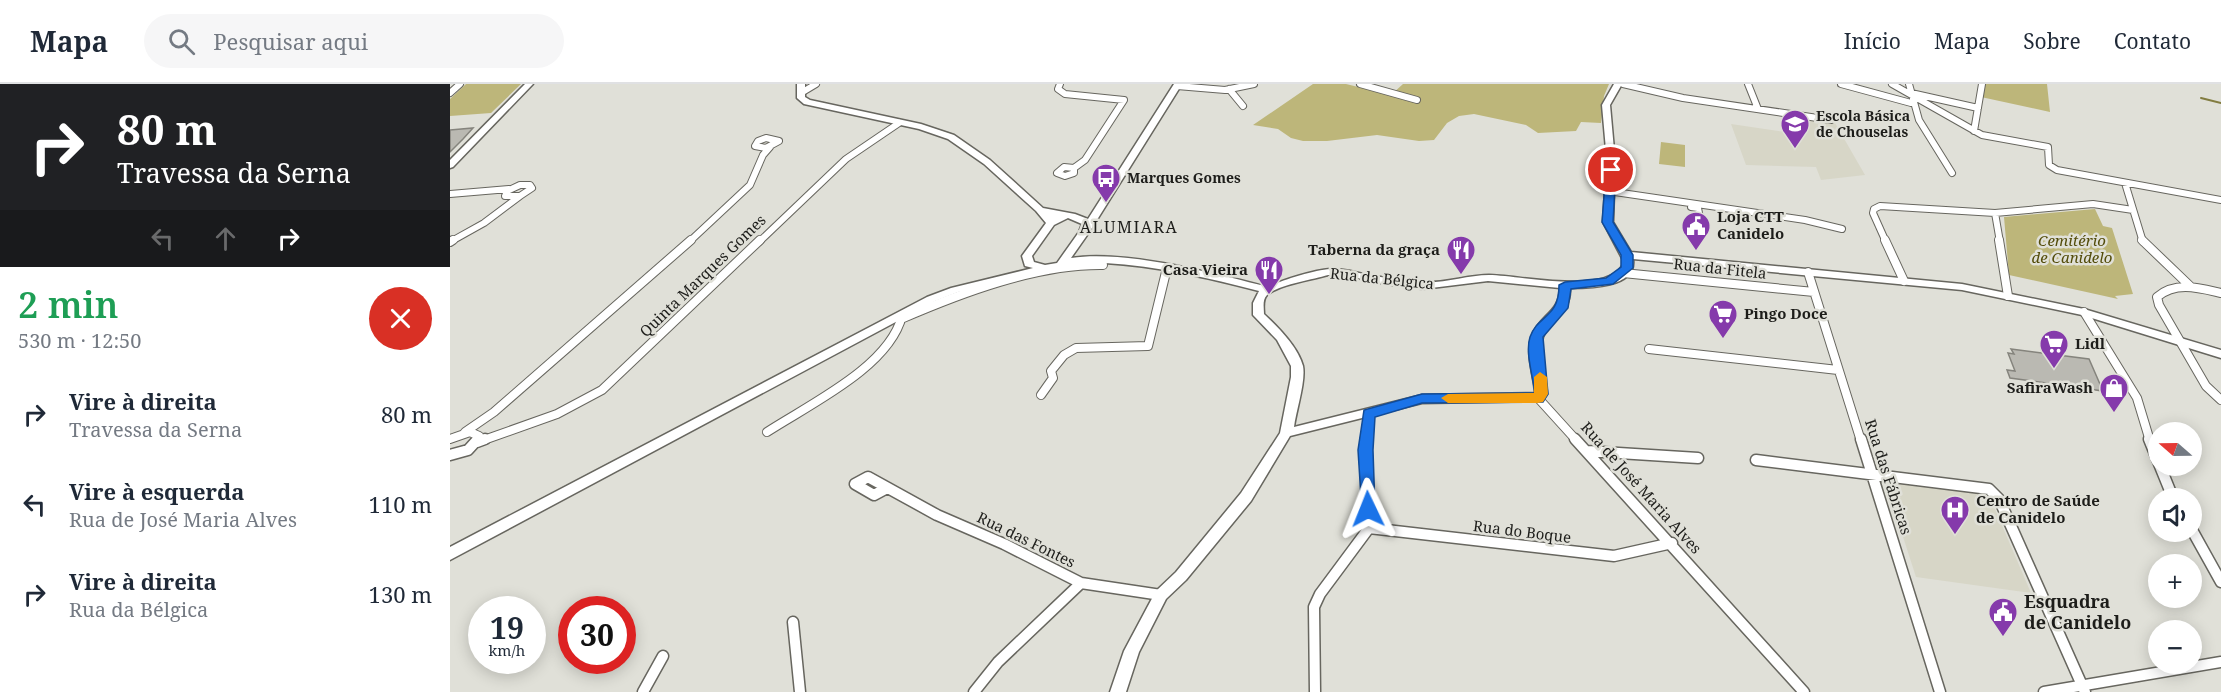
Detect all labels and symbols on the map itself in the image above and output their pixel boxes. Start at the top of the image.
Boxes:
place label: Escola Básica de Chouselas [1816,106,1910,141]
school or university icon: Escola Básica de Chouselas [1779,108,1811,150]
pin [1585,144,1636,195]
bus stop icon: Marques Gomes [1090,162,1122,204]
place label: Marques Gomes [1127,168,1241,187]
place label: Loja CTT Canidelo [1717,206,1784,243]
street label: Quinta Marques Gomes [635,210,770,341]
public building icon: Loja CTT Canidelo [1680,210,1712,252]
district label: ALUMIARA [1080,216,1178,238]
park label: Cemitério de Canidelo [2032,230,2112,267]
restaurant icon: Taberna da graça [1445,234,1477,276]
place label: Taberna da graça [1308,239,1440,259]
street label: Rua da Fitela [1673,253,1768,283]
restaurant icon: Casa Vieira [1253,254,1285,296]
place label: Casa Vieira [1163,259,1248,279]
street label: Rua da Bélgica [1329,263,1435,293]
supermarket icon: Pingo Doce [1707,298,1739,340]
place label: Pingo Doce [1744,303,1828,323]
supermarket icon: Lidl [2038,328,2070,370]
place label: Lidl [2075,333,2106,353]
shop icon: SafiraWash [2098,372,2130,414]
place label: SafiraWash [2007,377,2093,397]
street label: Rua das Fábricas [1861,416,1917,537]
street label: Rua de José Maria Alves [1577,417,1707,558]
north arrow [2148,422,2202,476]
position arrow [1336,477,1400,541]
place label: Centro de Saúde de Canidelo [1976,490,2100,527]
hospital icon: Centro de Saúde de Canidelo [1939,494,1971,536]
street label: Rua das Fontes [974,507,1079,572]
street label: Rua do Boque [1472,515,1572,547]
place label: Esquadra de Canidelo [2024,589,2131,634]
speed limit sign: 30 [558,596,636,674]
public building icon: Esquadra de Canidelo [1987,596,2019,638]

